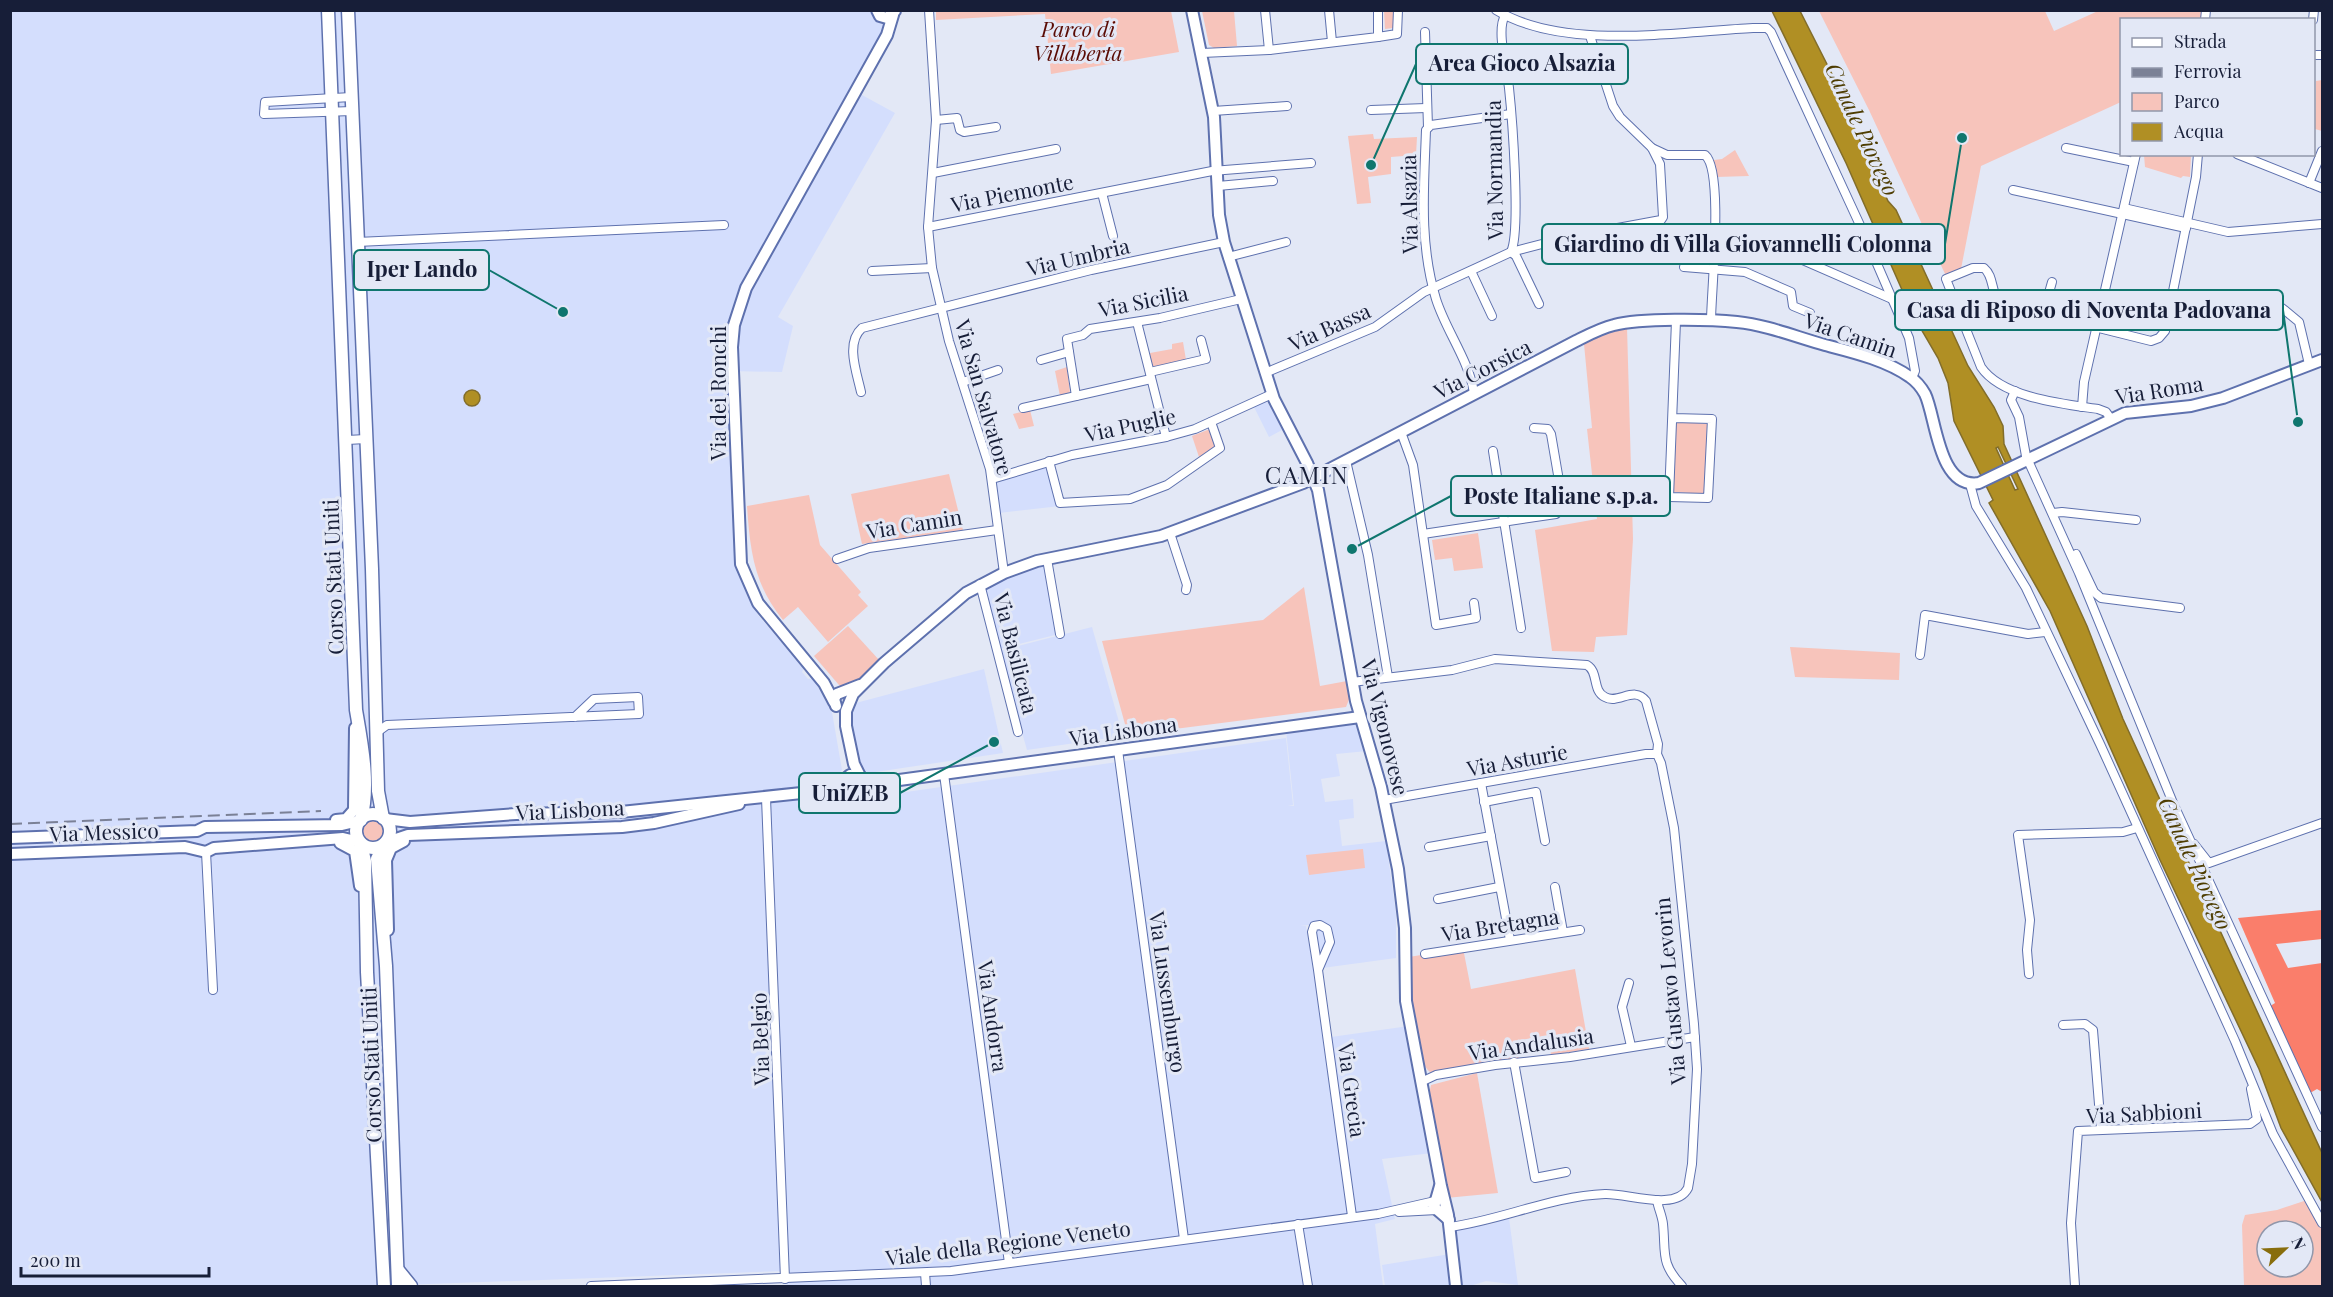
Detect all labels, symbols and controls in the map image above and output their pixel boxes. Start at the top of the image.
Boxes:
park label: Parco di Villaberta [1033,14,1123,66]
legend [2120,18,2315,156]
text: Strada [2174,29,2227,53]
callout: Area Gioco Alsazia [1416,44,1628,84]
text: Area Gioco Alsazia [1427,47,1616,77]
water label: Canale Piovego [1819,58,1907,200]
text: Ferrovia [2174,59,2241,83]
text: Parco [2174,89,2220,113]
street label: Via Normandia [1478,99,1508,241]
text: Acqua [2173,119,2224,143]
street label: Via Alsazia [1393,154,1423,255]
street label: Via Piemonte [947,166,1076,218]
callout: Giardino di Villa Giovannelli Colonna [1542,224,1945,264]
text: Giardino di Villa Giovannelli Colonna [1554,228,1933,258]
street label: Via Umbria [1023,230,1133,282]
callout: Iper Lando [354,250,489,290]
text: Iper Lando [366,253,478,283]
street label: Via Sicilia [1095,278,1191,323]
callout: Casa di Riposo di Noventa Padovana [1895,290,2283,330]
text: Casa di Riposo di Noventa Padovana [1907,294,2272,324]
street label: Via Bassa [1283,295,1375,357]
street label: Via Camin [1800,305,1902,363]
street label: Via San Salvatore [949,315,1021,478]
street label: Via dei Ronchi [703,326,731,461]
street label: Via Corsica [1428,331,1536,405]
street label: Via Roma [2112,368,2205,410]
street label: Via Puglie [1081,401,1178,448]
district label: CAMIN [1265,458,1349,490]
callout: Poste Italiane s.p.a. [1451,476,1670,516]
text: Poste Italiane s.p.a. [1464,480,1658,510]
street label: Corso Stati Uniti [315,499,349,655]
street label: Via Camin [863,502,964,545]
street label: Via Basilicata [988,588,1046,717]
street label: Via Vigonovese [1355,655,1416,798]
street label: Via Lisbona [1066,709,1179,752]
street label: Via Asturie [1463,736,1570,782]
callout: UniZEB [799,773,900,813]
text: UniZEB [811,777,889,807]
street label: Via Lisbona [514,792,625,826]
water label: Canale Piovego [2152,792,2240,934]
street label: Via Messico [48,815,159,847]
street label: Via Gustavo Levorin [1647,896,1691,1087]
street label: Via Bretagna [1438,901,1561,947]
street label: Via Lussemburgo [1144,909,1194,1074]
street label: Via Andorra [972,958,1016,1074]
street label: Corso Stati Uniti [353,987,387,1143]
street label: Via Belgio [743,992,775,1087]
street label: Via Andalusia [1466,1020,1596,1066]
street label: Via Grecia [1332,1040,1374,1140]
street label: Via Sabbioni [2084,1095,2203,1129]
street label: Viale della Regione Veneto [883,1213,1132,1271]
north arrow [2255,1219,2315,1279]
text: N [2287,1234,2311,1253]
scale bar [21,1240,208,1278]
text: 200 m [30,1248,81,1272]

